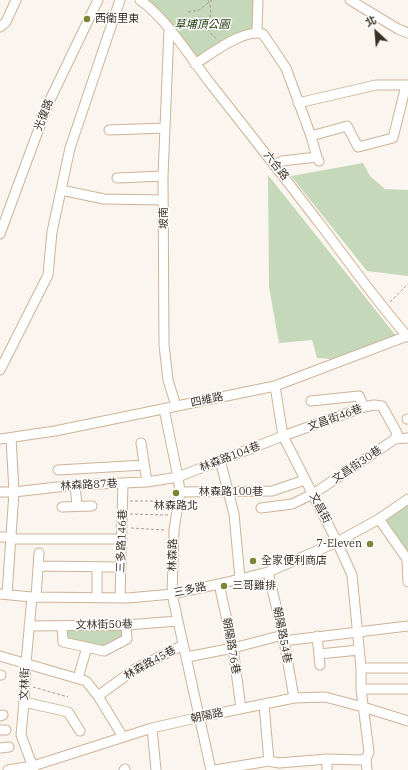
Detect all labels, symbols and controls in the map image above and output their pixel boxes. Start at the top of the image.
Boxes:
place label: 西衛里東 [95,12,139,26]
north arrow [356,12,396,52]
text: 北 [363,13,379,30]
marker: 西衛里東 [82,14,92,24]
park label: 草埔頂公園 [175,18,229,32]
street label: 光復路 [32,97,56,133]
street label: 六合路 [261,149,291,183]
street label: 坡南 [157,207,171,229]
street label: 四維路 [189,390,225,410]
street label: 文昌街46巷 [306,402,364,434]
street label: 林森路104巷 [198,439,262,475]
street label: 文昌街30巷 [330,444,384,486]
street label: 林森路87巷 [60,477,118,493]
street label: 林森路100巷 [199,485,263,499]
marker: 林森路北 [171,488,181,498]
street label: 文昌街 [306,490,334,526]
place label: 林森路北 [154,499,198,513]
street label: 三多路146巷 [114,509,130,573]
place label: 7-Eleven [316,537,362,551]
street label: 林森路 [166,538,180,572]
marker: 7-Eleven [365,539,375,549]
place label: 全家便利商店 [261,554,327,568]
marker: 全家便利商店 [248,556,258,566]
place label: 三哥雞排 [232,579,276,593]
street label: 三多路 [172,580,208,600]
marker: 三哥雞排 [219,581,229,591]
street label: 朝陽路54巷 [270,606,294,664]
street label: 朝陽路76巷 [220,617,242,675]
street label: 文林街50巷 [75,618,133,632]
street label: 林森路45巷 [122,643,178,683]
street label: 文林街 [18,667,32,701]
street label: 朝陽路 [189,706,225,726]

